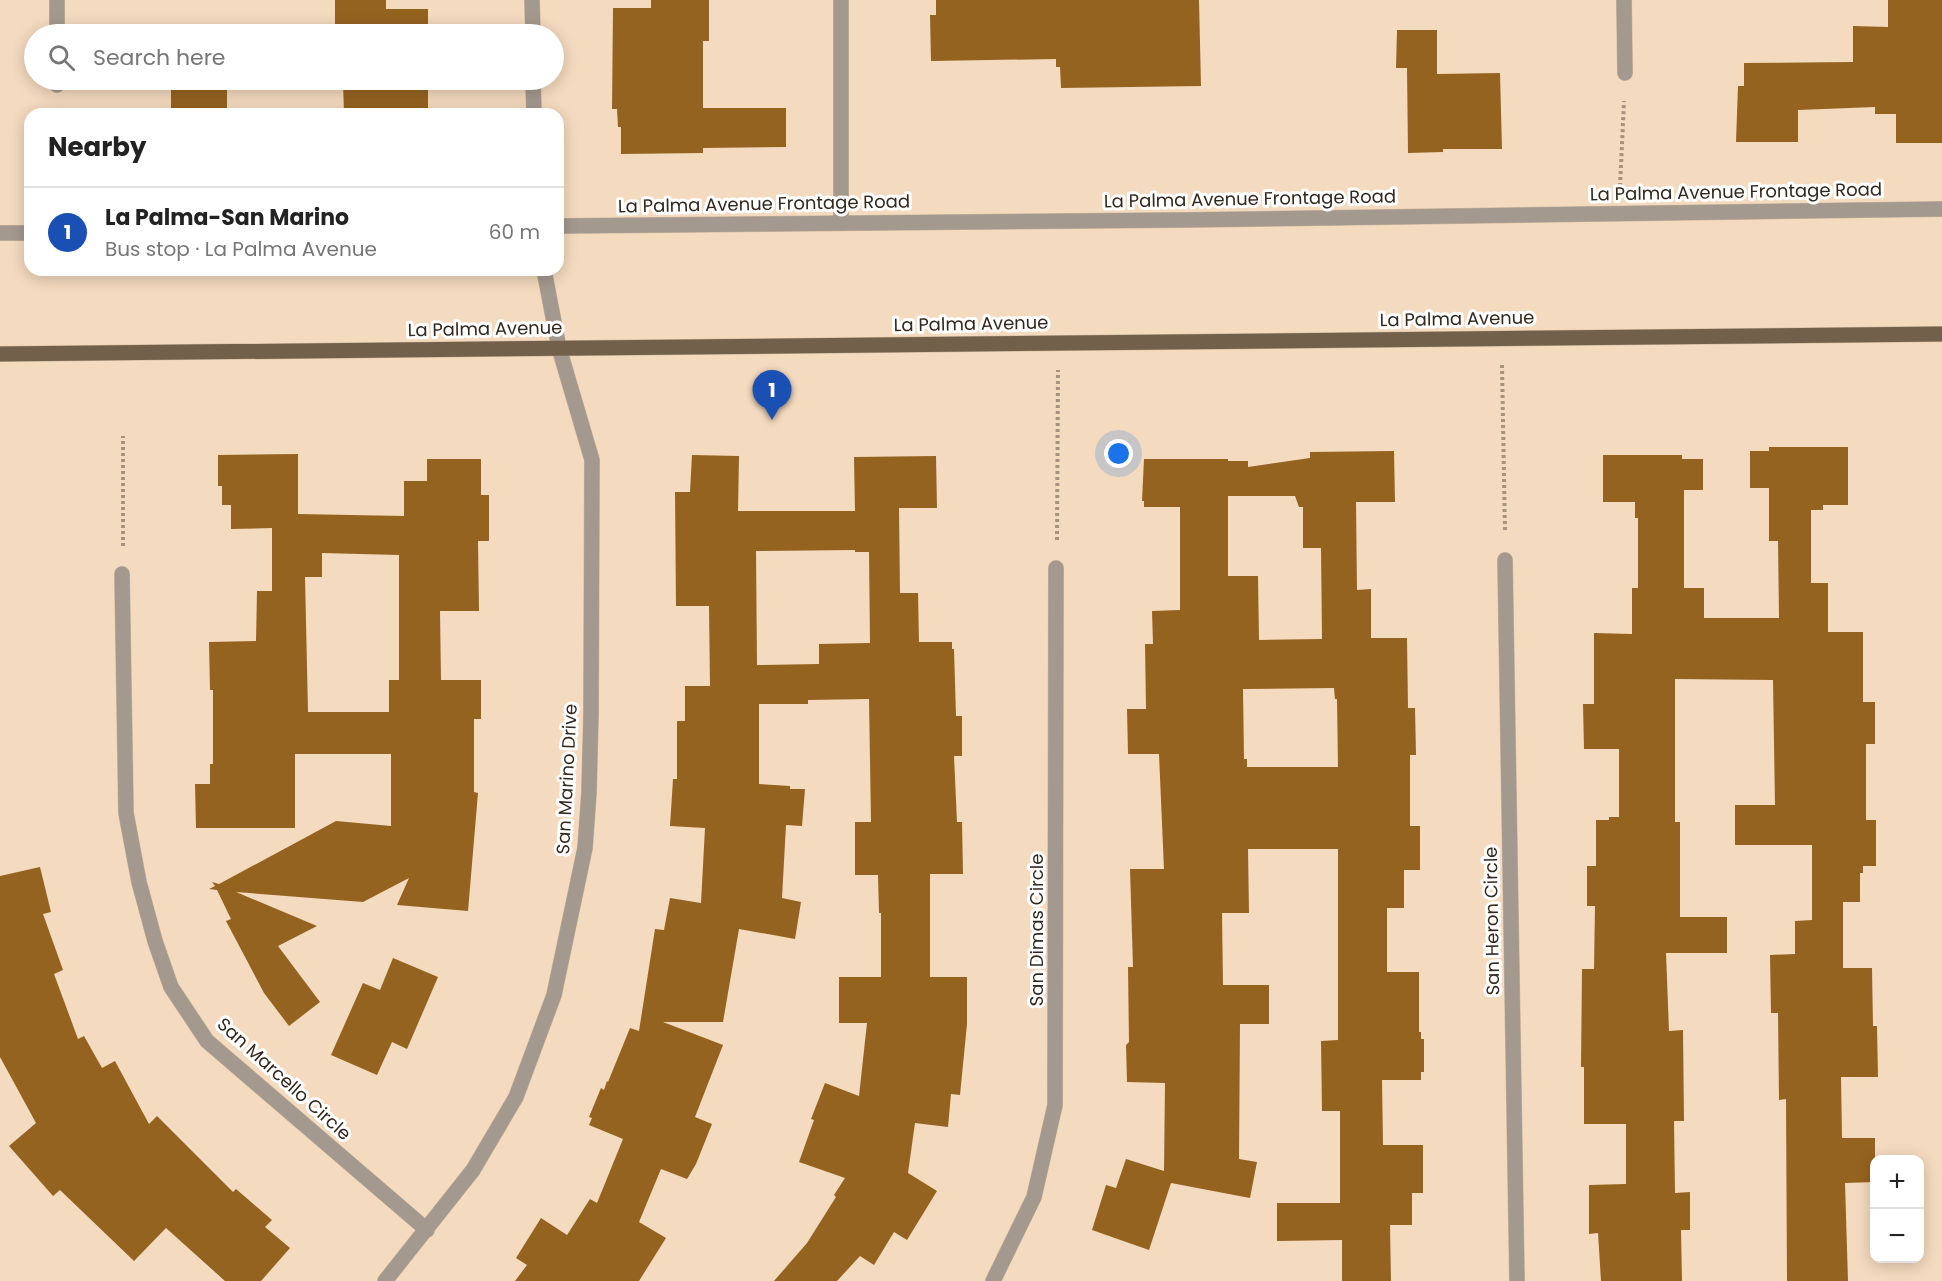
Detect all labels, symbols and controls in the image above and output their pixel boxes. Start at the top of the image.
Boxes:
search box [24,24,564,90]
icon: search [45,41,78,74]
text: Search here [93,42,226,73]
text: Nearby [48,129,146,165]
street label: La Palma Avenue Frontage Road [1590,176,1882,207]
street label: La Palma Avenue Frontage Road [1104,183,1396,214]
street label: La Palma Avenue Frontage Road [618,188,910,219]
text: La Palma-San Marino [105,202,349,233]
text: 1 [64,218,71,246]
text: 60 m [489,218,540,246]
text: Bus stop · La Palma Avenue [105,235,377,263]
street label: La Palma Avenue [1379,305,1535,332]
street label: La Palma Avenue [893,310,1049,337]
street label: La Palma Avenue [407,315,563,342]
pin: 1 [752,370,792,420]
your location [1104,439,1133,468]
street label: San Marino Drive [550,703,583,855]
street label: San Heron Circle [1478,846,1505,996]
street label: San Dimas Circle [1024,854,1049,1006]
street label: San Marcello Circle [212,1012,357,1146]
map controls [1870,1155,1924,1263]
button: + [1870,1155,1924,1209]
button: − [1870,1209,1924,1263]

